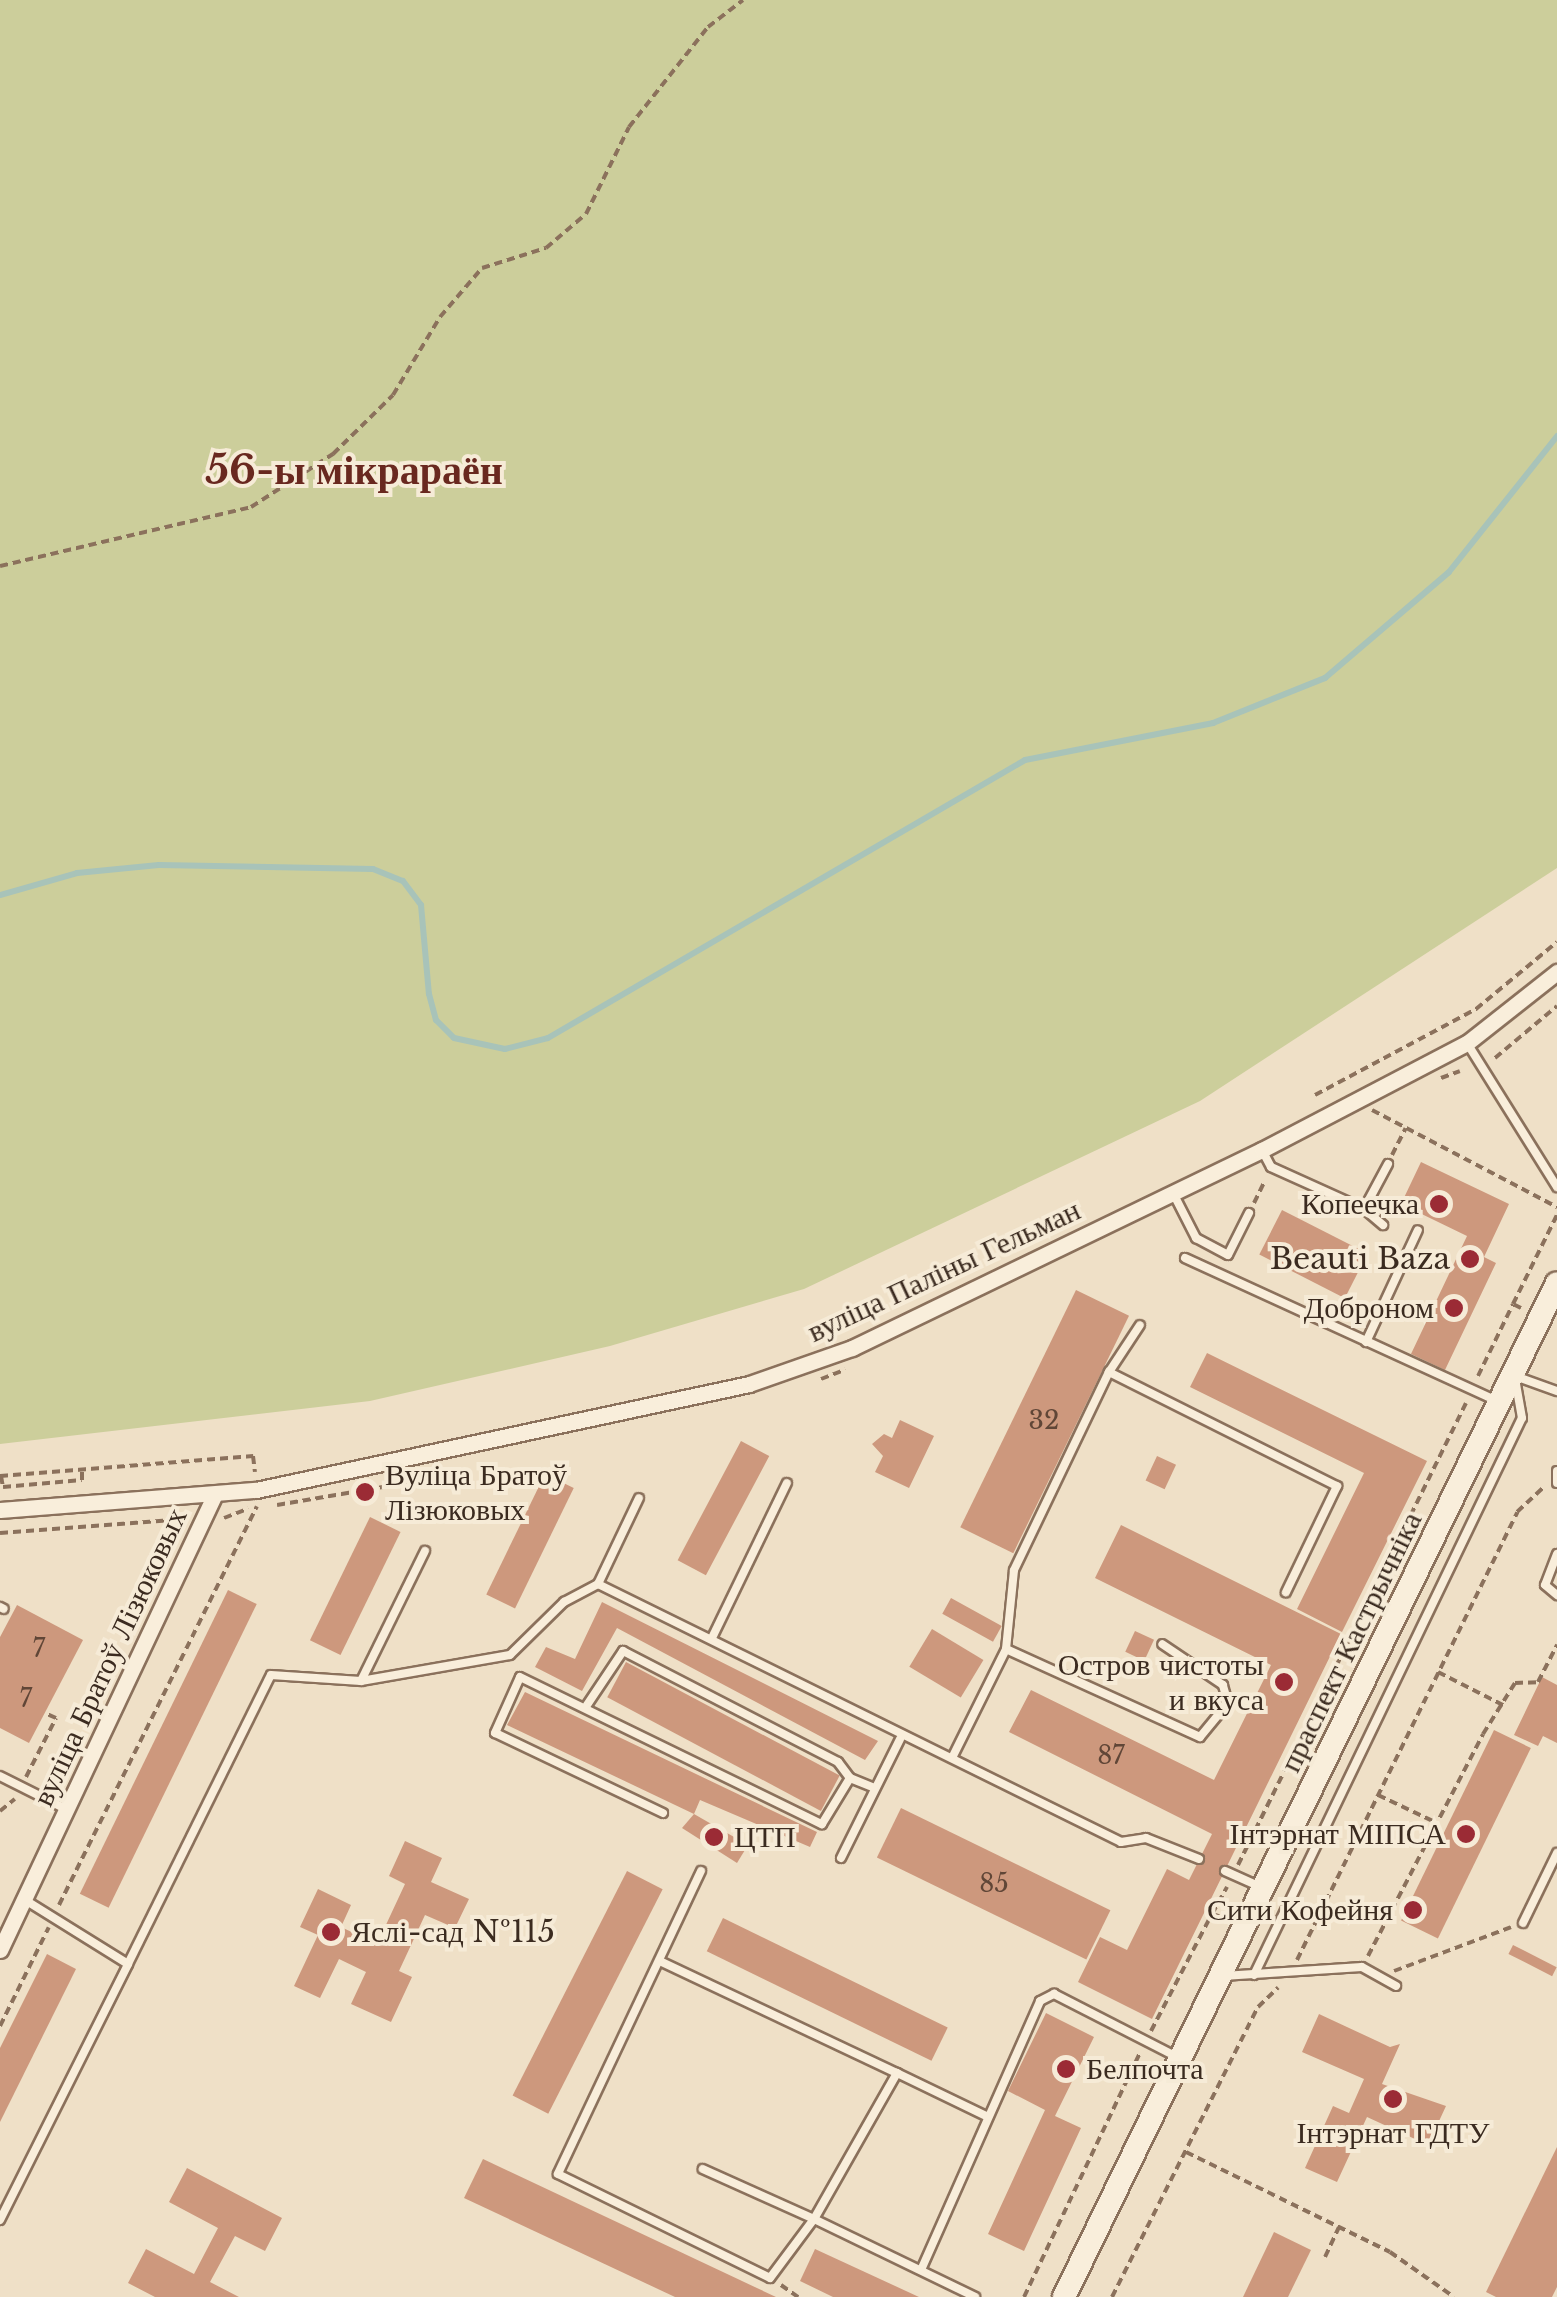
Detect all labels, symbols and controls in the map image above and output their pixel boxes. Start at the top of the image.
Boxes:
district label: 56-ы мікрараён [205,446,503,494]
place label: Копеечка [1301,1186,1419,1222]
street label: вуліца Паліны Гельман [802,1192,1086,1350]
marker: Копеечка [1428,1193,1450,1215]
place label: Beauti Baza [1270,1241,1450,1277]
marker: Beauti Baza [1459,1248,1481,1270]
place label: Доброном [1304,1290,1434,1326]
marker: Доброном [1443,1297,1465,1319]
house number: 32 [1029,1406,1059,1436]
place label: Вуліца Братоў Лізюковых [385,1457,567,1528]
marker: Вуліца Братоў Лізюковых [354,1481,376,1503]
street label: вуліца Братоў Лізюковых [25,1502,195,1812]
street label: праспект Кастрычніка [1272,1506,1430,1778]
house number: 7 [33,1634,45,1664]
place label: Остров чистоты и вкуса [1058,1647,1264,1718]
marker: Остров чистоты и вкуса [1273,1671,1295,1693]
house number: 7 [20,1684,32,1714]
house number: 87 [1097,1741,1125,1771]
place label: Інтэрнат МІПСА [1229,1816,1446,1852]
place label: ЦТП [734,1819,796,1855]
marker: Інтэрнат МІПСА [1455,1823,1477,1845]
marker: ЦТП [703,1826,725,1848]
house number: 85 [979,1869,1009,1899]
place label: Сити Кофейня [1207,1892,1393,1928]
marker: Сити Кофейня [1402,1899,1424,1921]
place label: Яслі-сад №115 [351,1914,555,1950]
marker: Яслі-сад №115 [320,1921,342,1943]
place label: Белпочта [1086,2051,1204,2087]
marker: Белпочта [1055,2058,1077,2080]
marker: Інтэрнат ГДТУ [1382,2088,1404,2110]
place label: Інтэрнат ГДТУ [1297,2115,1489,2151]

